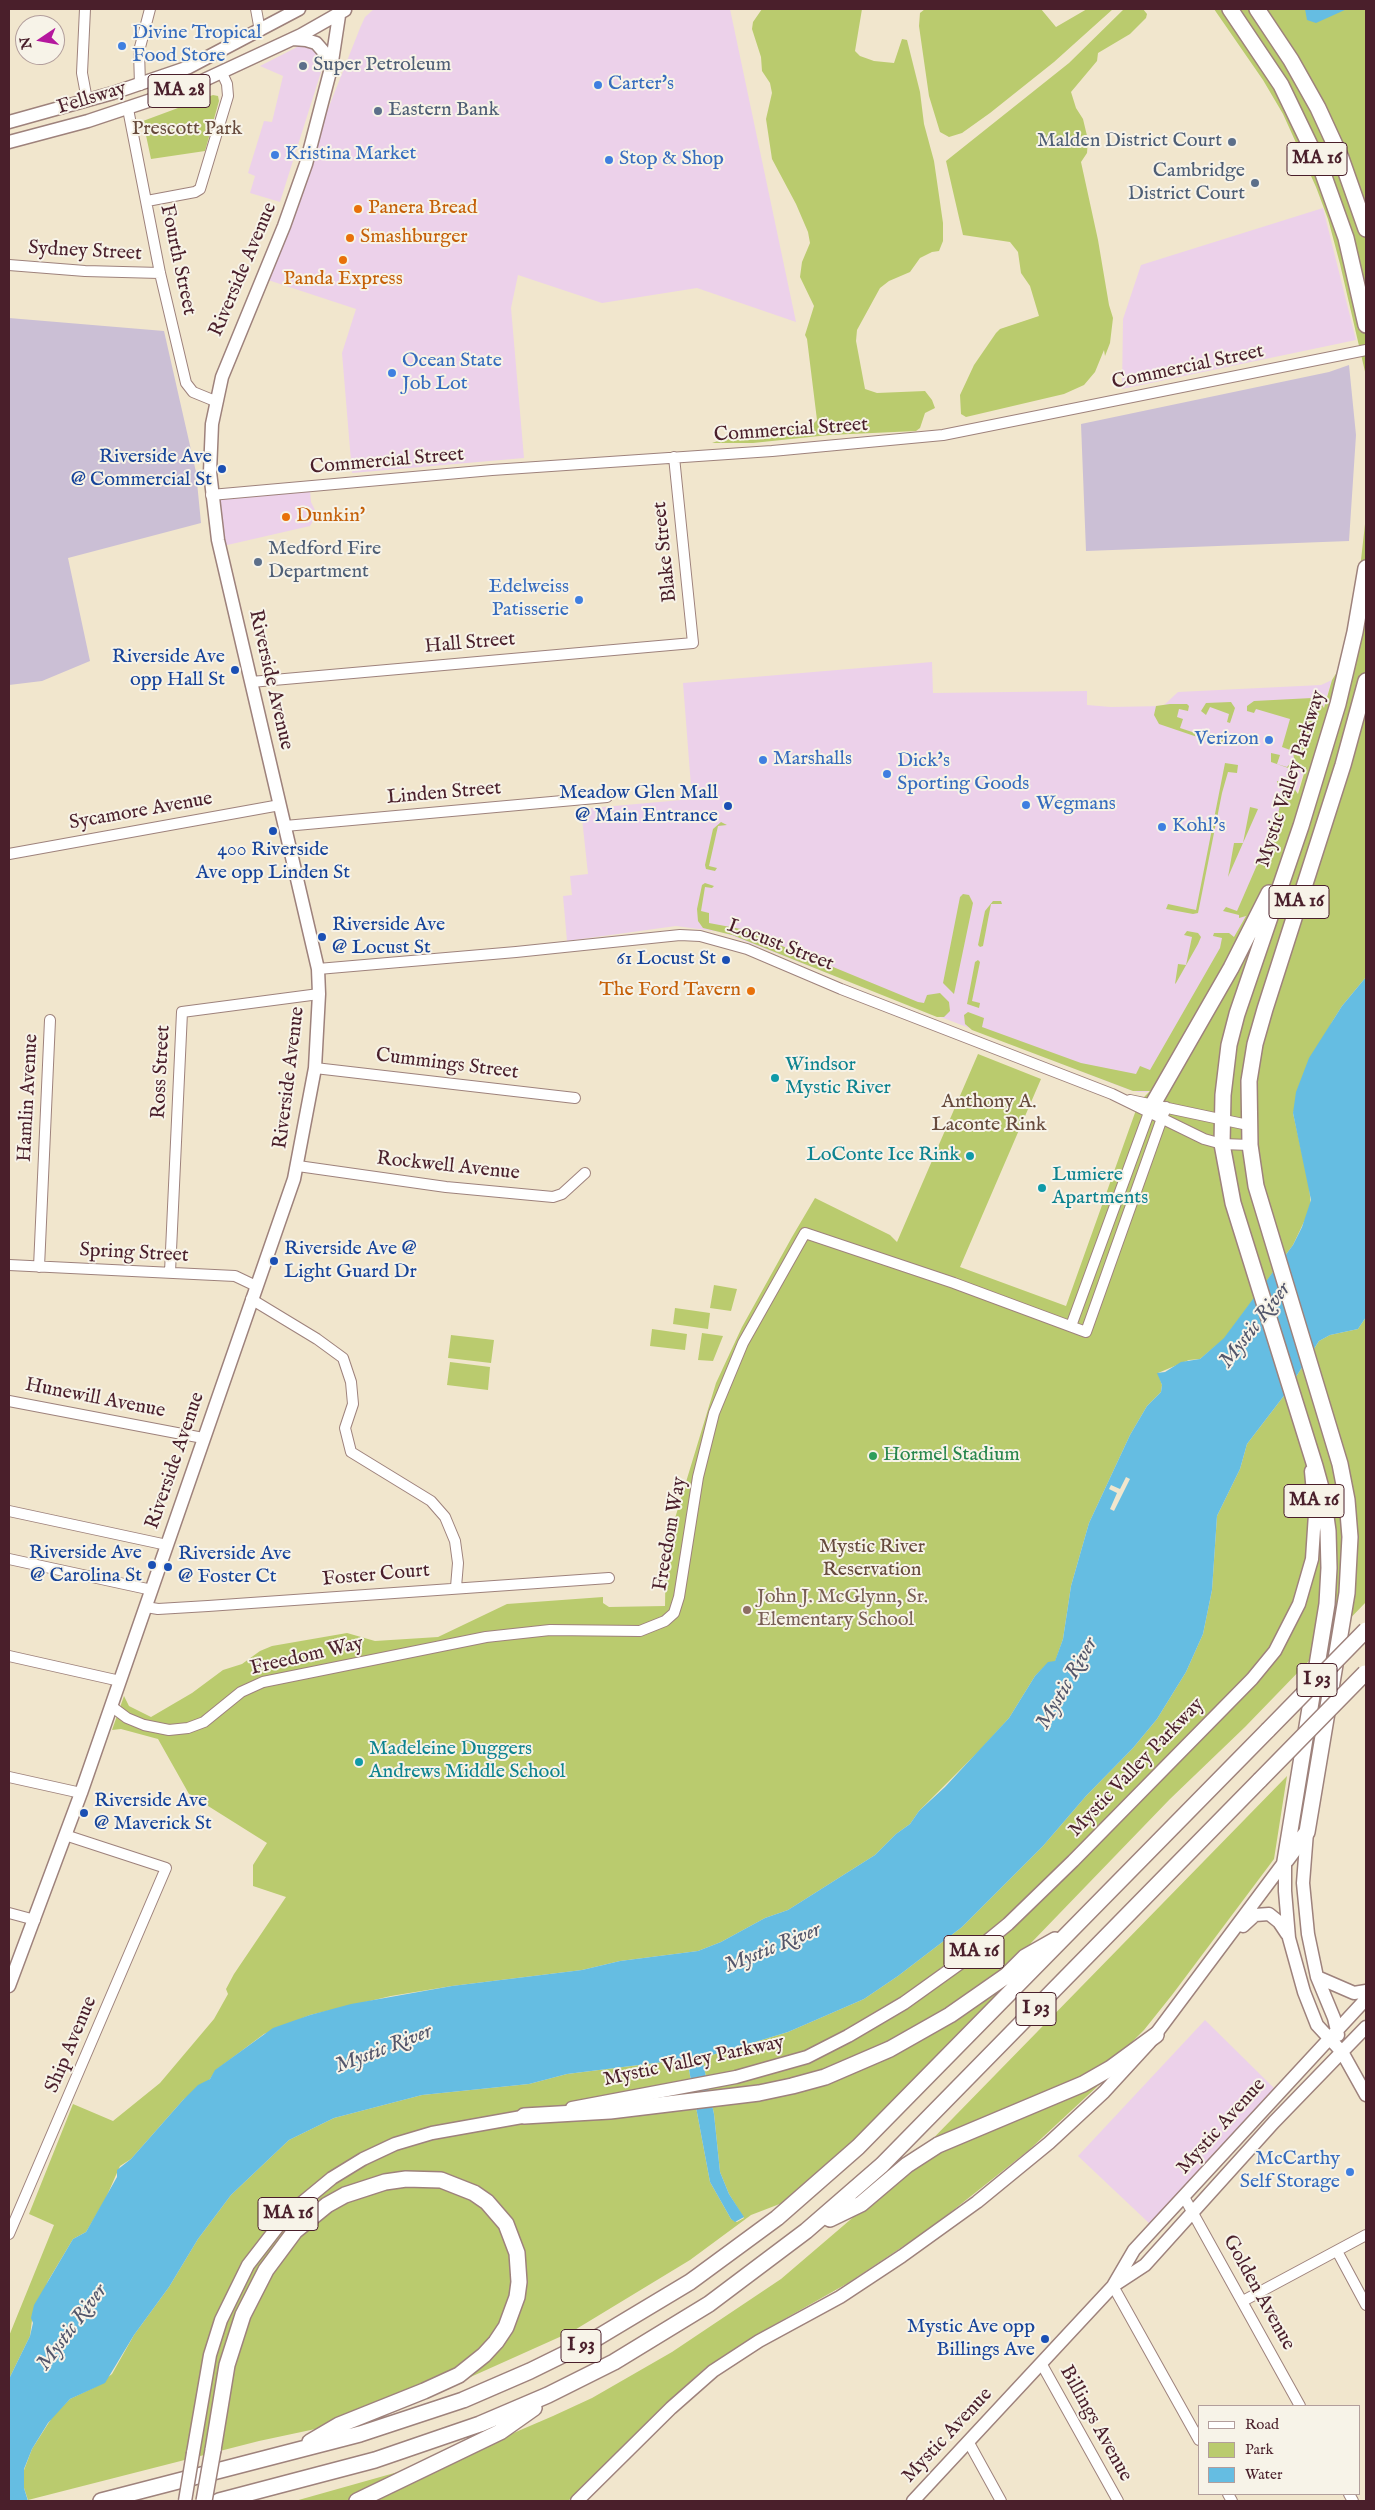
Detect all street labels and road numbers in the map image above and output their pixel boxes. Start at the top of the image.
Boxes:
road number: MA 28 [148,74,210,108]
street label: Fellsway [54,77,130,121]
road number: MA 16 [1287,142,1347,176]
street label: Riverside Avenue [205,199,283,341]
street label: Fourth Street [154,202,200,318]
street label: Sydney Street [28,237,142,267]
street label: Commercial Street [1110,340,1266,396]
street label: Commercial Street [713,414,869,448]
street label: Commercial Street [309,443,465,481]
street label: Blake Street [649,500,683,604]
street label: Riverside Avenue [242,608,298,752]
street label: Hall Street [424,628,516,660]
street label: Mystic Valley Parkway [1252,688,1332,870]
street label: Linden Street [386,777,502,811]
street label: Sycamore Avenue [68,788,214,836]
road number: MA 16 [1269,886,1329,919]
street label: Locust Street [723,915,837,977]
street label: Riverside Avenue [269,1005,311,1151]
street label: Ross Street [148,1024,176,1120]
street label: Hamlin Avenue [14,1033,44,1163]
street label: Cummings Street [374,1044,520,1086]
street label: Rockwell Avenue [375,1148,521,1186]
street label: Spring Street [79,1239,189,1269]
street label: Hunewill Avenue [23,1374,167,1424]
street label: Riverside Avenue [141,1389,211,1533]
street label: Freedom Way [649,1475,693,1593]
road number: MA 16 [1284,1484,1344,1518]
street label: Foster Court [321,1559,431,1593]
street label: Freedom Way [248,1632,366,1682]
road number: I 93 [1297,1664,1337,1696]
street label: Mystic Valley Parkway [1064,1693,1210,1843]
road number: MA 16 [944,1935,1004,1968]
road number: I 93 [1016,1992,1056,2026]
street label: Ship Avenue [41,1993,103,2097]
street label: Mystic Valley Parkway [601,2031,787,2093]
street label: Mystic Avenue [1172,2074,1272,2180]
road number: MA 16 [258,2198,318,2230]
street label: Golden Avenue [1216,2231,1300,2355]
road number: I 93 [561,2330,601,2362]
street label: Billings Avenue [1053,2362,1137,2486]
street label: Mystic Avenue [898,2383,998,2489]

